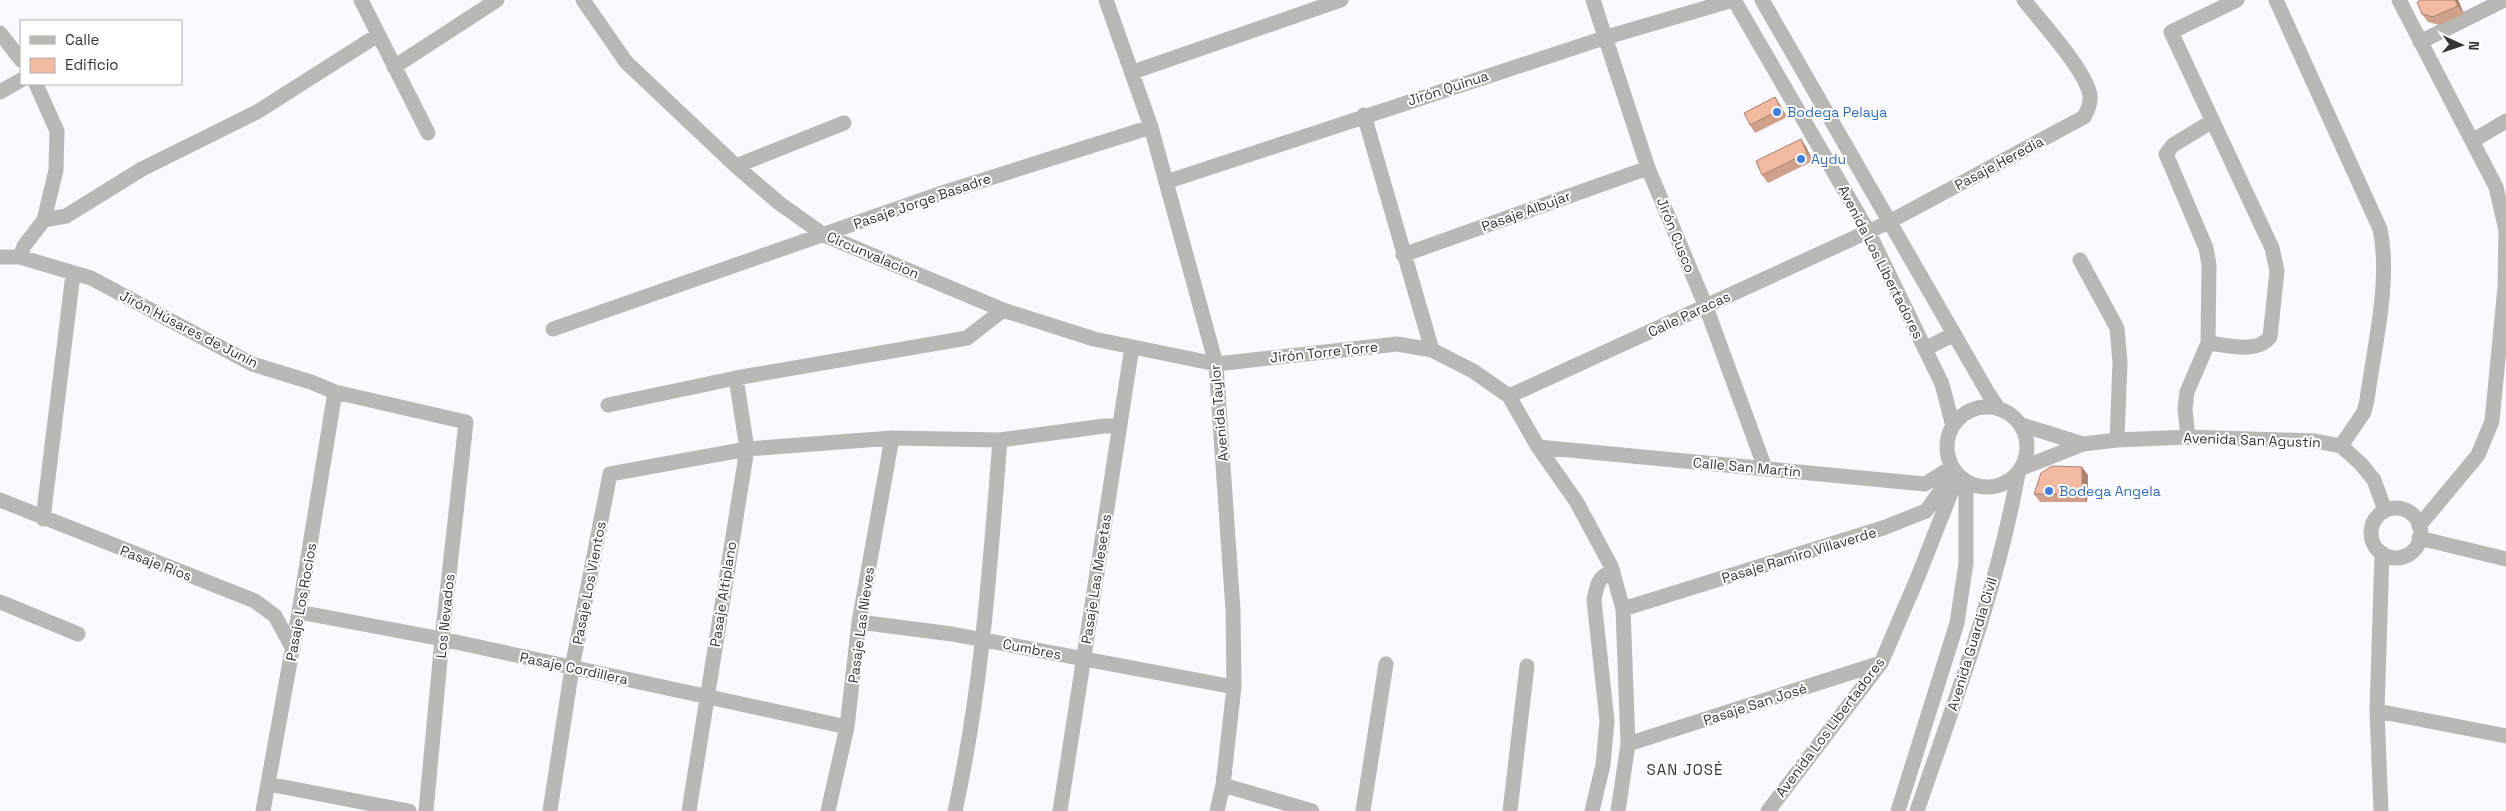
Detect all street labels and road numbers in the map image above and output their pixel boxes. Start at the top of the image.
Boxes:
street label: Jirón Quinua [1405,66,1491,110]
street label: Pasaje Heredia [1951,132,2047,194]
street label: Pasaje Jorge Basadre [851,169,993,233]
street label: Avenida Los Libertadores [1834,182,1928,342]
street label: Pasaje Albujar [1479,187,1573,235]
street label: Jirón Cusco [1653,195,1699,275]
street label: Circunvalacion [824,227,922,283]
street label: Jirón Húsares de Junín [117,286,261,372]
street label: Calle Paracas [1645,287,1733,341]
street label: Jirón Torre Torre [1269,337,1379,367]
street label: Avenida Taylor [1206,364,1232,462]
street label: Avenida San Agustín [2183,429,2321,451]
street label: Calle San Martín [1692,453,1802,481]
street label: Pasaje Las Mesetas [1077,513,1115,645]
street label: Pasaje Los Vientos [568,520,610,646]
street label: Pasaje Ramiro Villaverde [1719,523,1879,587]
street label: Pasaje Altiplano [706,540,740,648]
street label: Pasaje Ríos [118,541,194,585]
street label: Pasaje Los Rocios [282,542,320,662]
street label: Pasaje Las Nieves [844,566,878,684]
street label: Los Nevados [432,573,458,659]
street label: Avenida Guardia Civil [1943,575,2001,713]
street label: Cumbres [1001,635,1063,663]
street label: Pasaje Cordillera [518,648,630,688]
street label: Avenida Los Libertadores [1772,654,1888,800]
street label: Pasaje San José [1701,679,1809,729]

